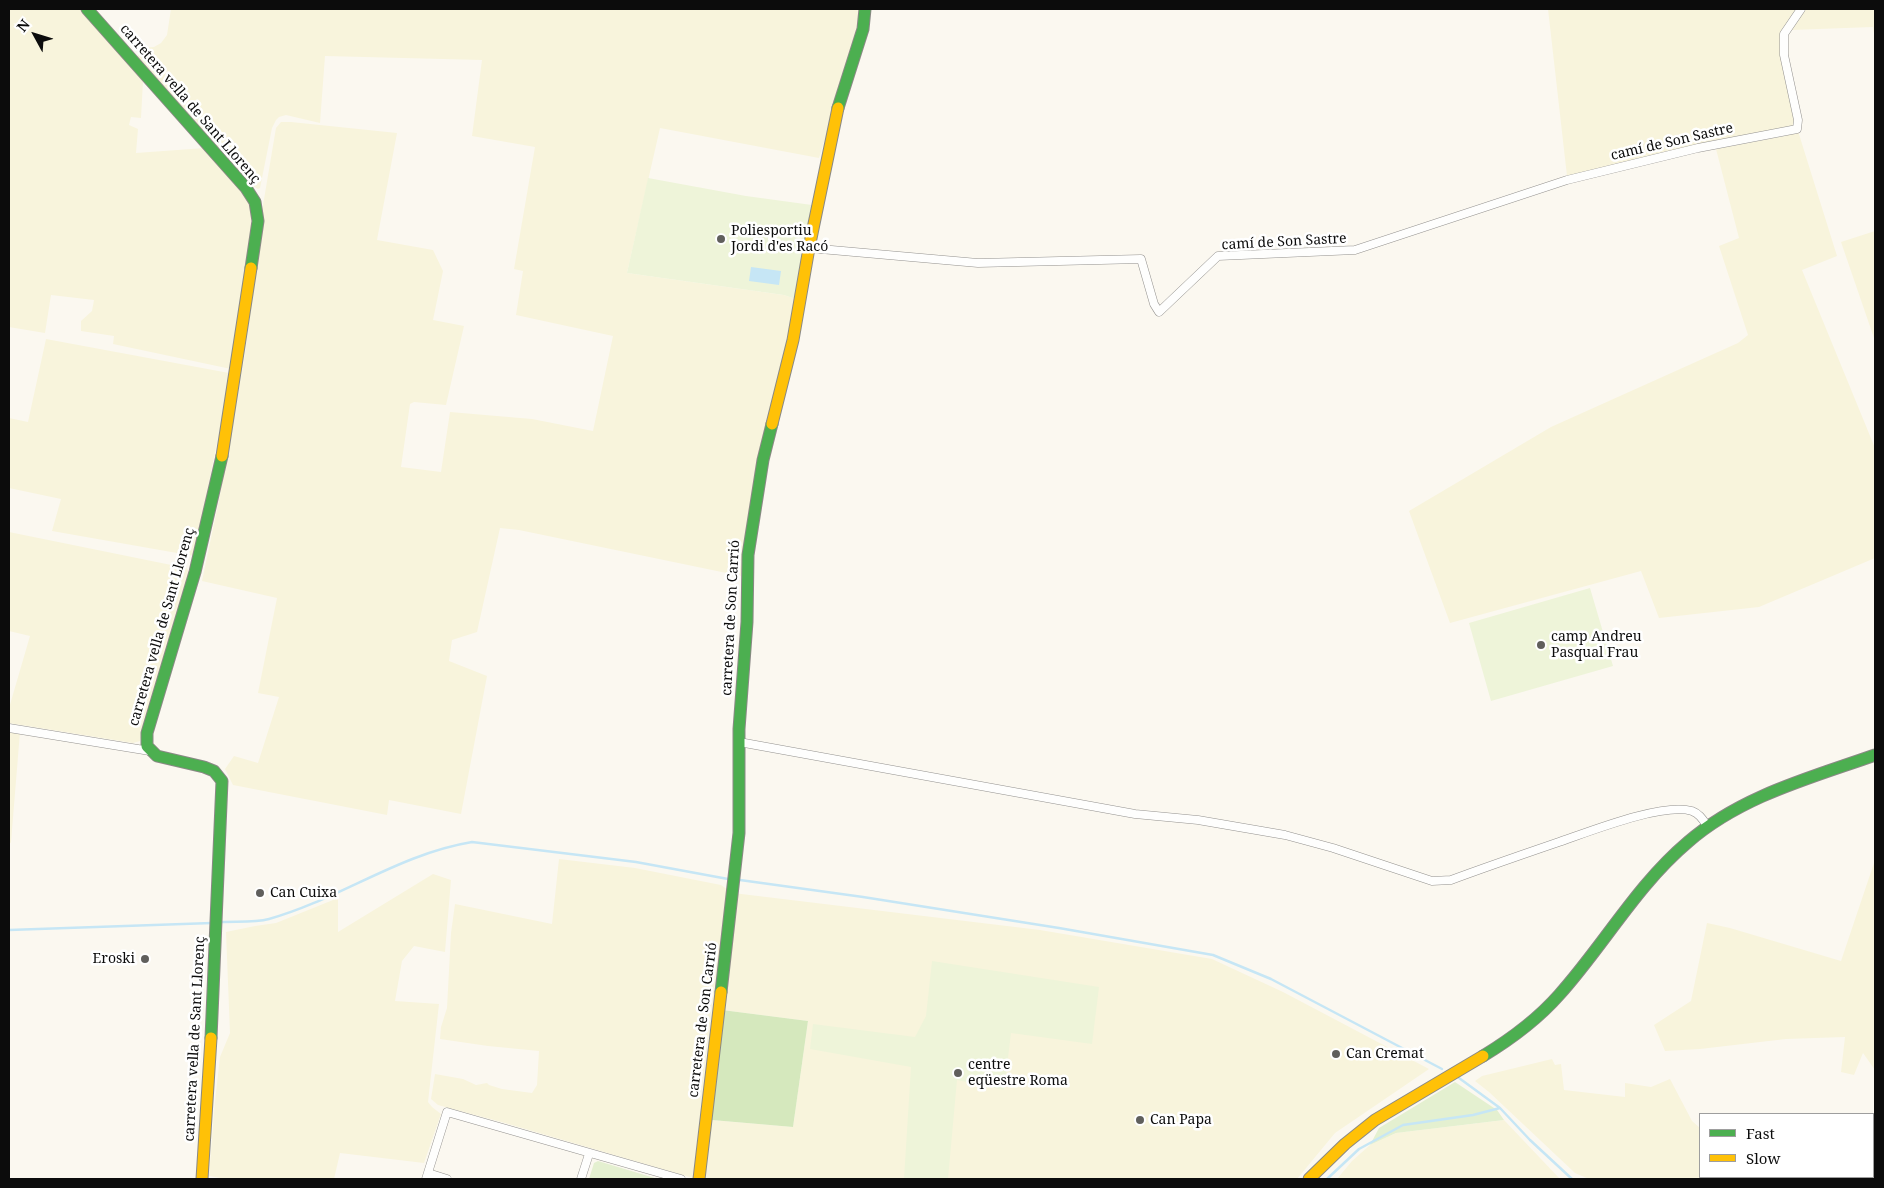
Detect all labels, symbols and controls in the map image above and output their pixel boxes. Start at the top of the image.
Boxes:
north arrow [10,10,60,60]
text: N [12,15,34,36]
street label: carretera vella de Sant Llorenç [116,21,264,187]
street label: camí de Son Sastre [1609,120,1735,164]
place label: Poliesportiu Jordi d'es Racó [731,223,828,256]
street label: camí de Son Sastre [1221,230,1347,254]
marker: Poliesportiu Jordi d'es Racó [715,233,727,245]
street label: carretera vella de Sant Llorenç [126,526,198,728]
street label: carretera de Son Carrió [719,540,743,696]
place label: camp Andreu Pasqual Frau [1551,629,1642,662]
marker: camp Andreu Pasqual Frau [1535,639,1547,651]
place label: Can Cuixa [270,885,337,901]
marker: Can Cuixa [254,887,266,899]
street label: carretera vella de Sant Llorenç [181,936,209,1142]
street label: carretera de Son Carrió [685,942,721,1098]
place label: Eroski [93,951,135,967]
marker: Eroski [139,953,151,965]
place label: Can Cremat [1346,1046,1424,1062]
marker: Can Cremat [1330,1048,1342,1060]
place label: centre eqüestre Roma [968,1057,1068,1090]
marker: centre eqüestre Roma [952,1067,964,1079]
place label: Can Papa [1150,1112,1212,1128]
legend [1699,1113,1874,1178]
marker: Can Papa [1134,1114,1146,1126]
text: Fast [1746,1123,1775,1143]
text: Slow [1746,1148,1780,1168]

